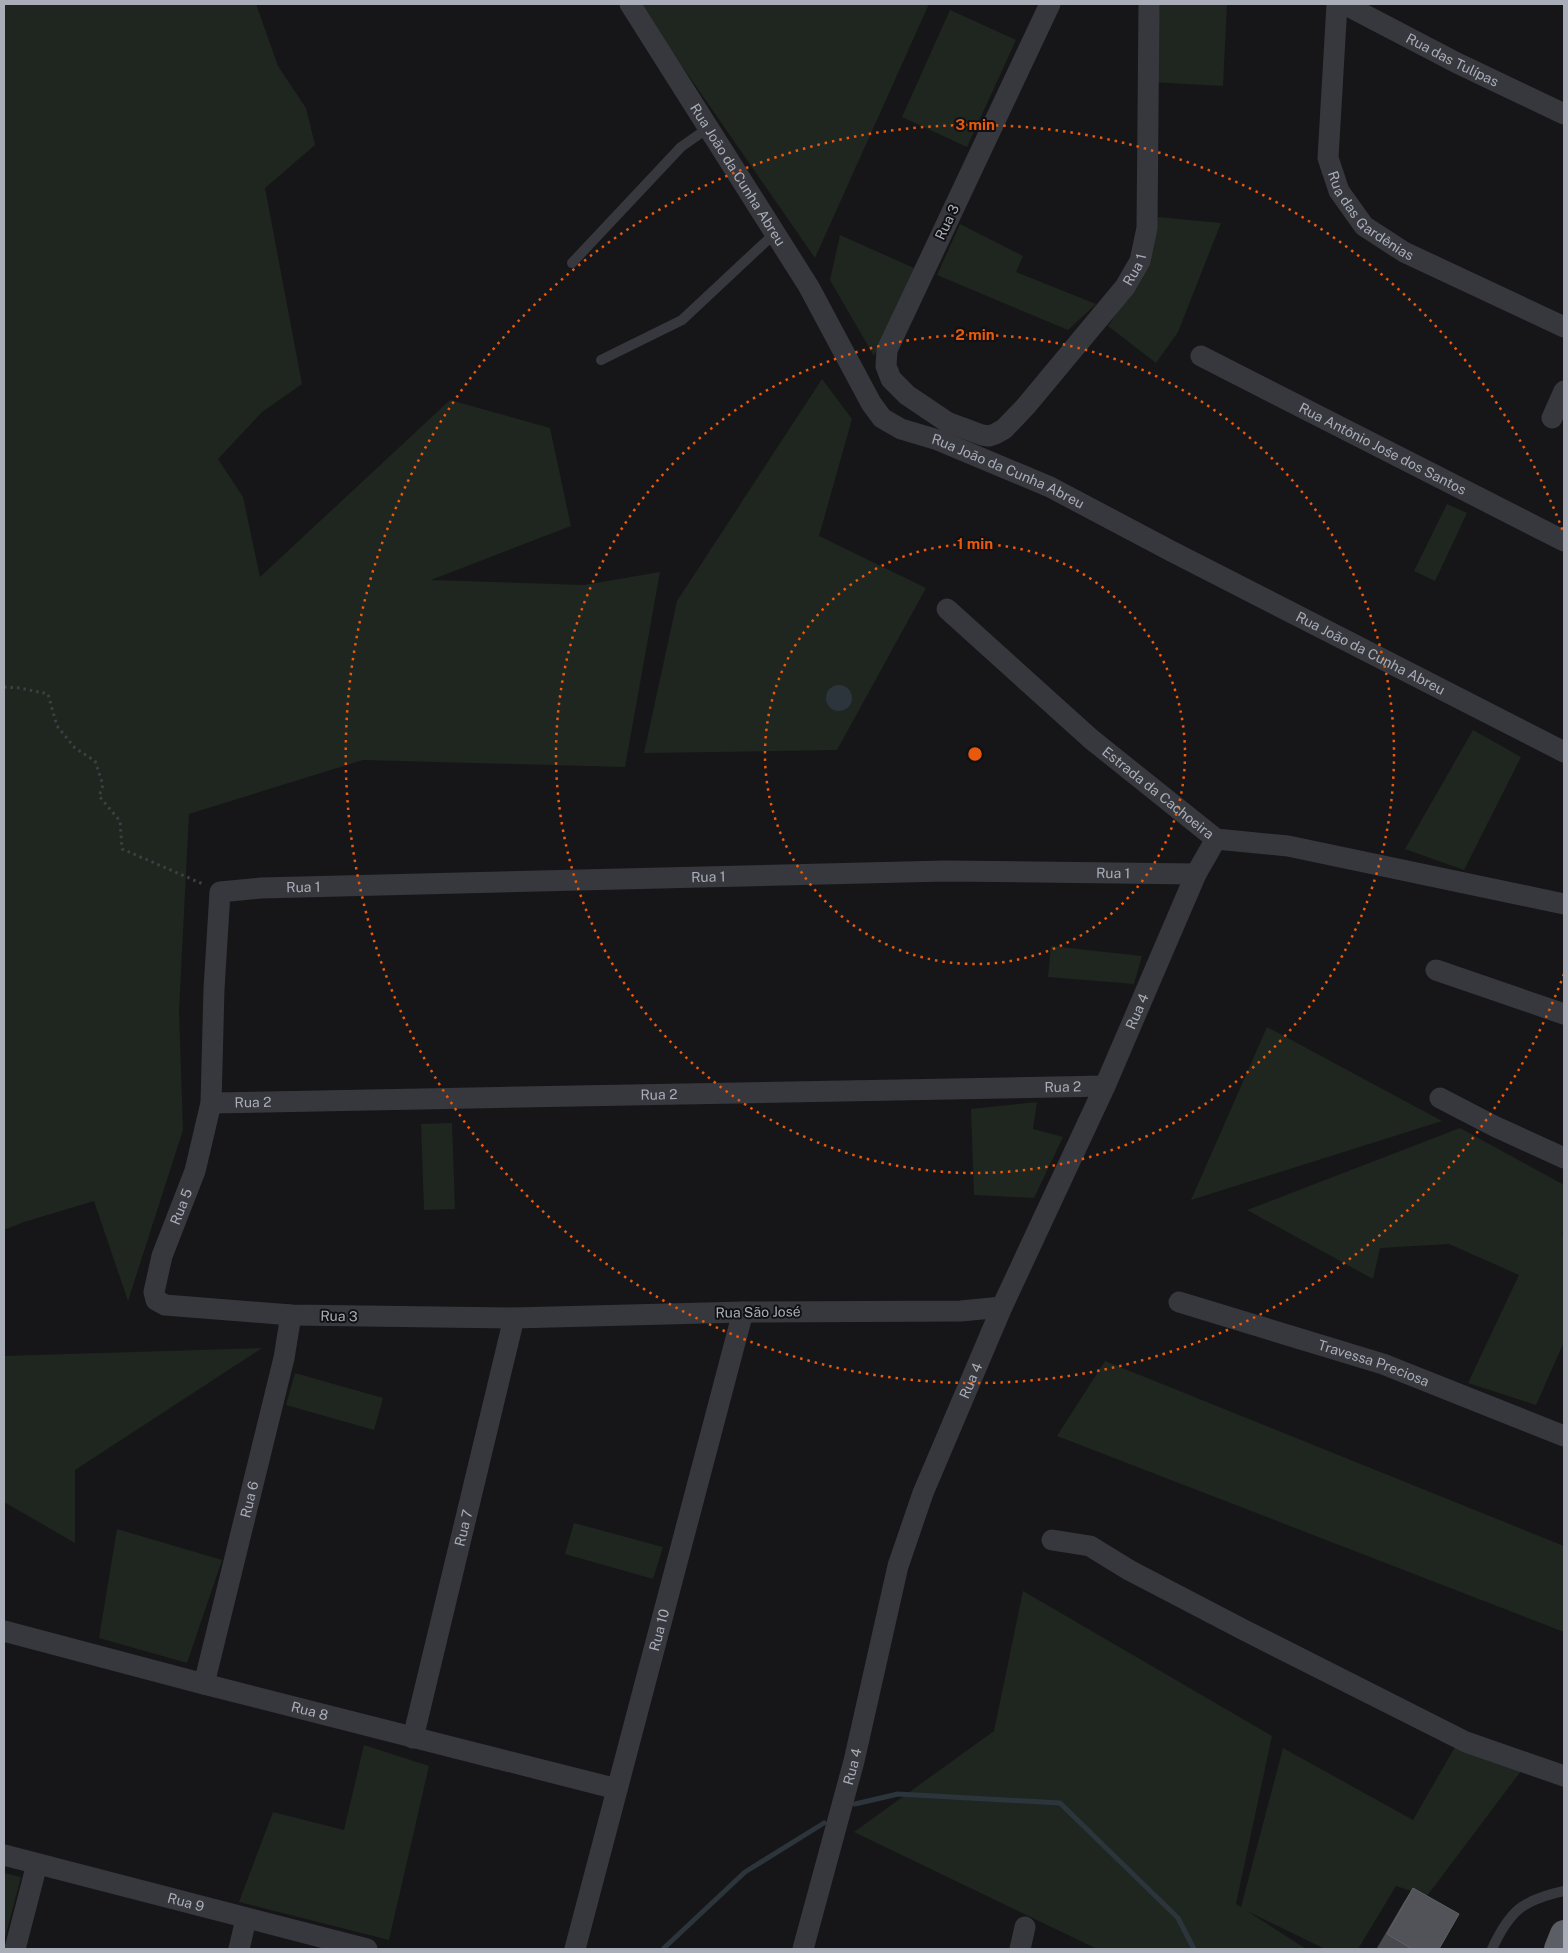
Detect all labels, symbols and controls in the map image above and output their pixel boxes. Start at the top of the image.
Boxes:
street label: Rua das Tulípas [1403,30,1501,90]
street label: Rua João da Cunha Abreu [687,101,789,249]
text: 3 min [955,116,995,133]
street label: Rua das Gardênias [1325,169,1416,263]
street label: Rua 3 [932,201,962,242]
street label: Rua 1 [1119,252,1149,289]
text: 2 min [955,326,995,343]
street label: Rua Antônio Jośe dos Santos [1296,399,1469,498]
street label: Rua João da Cunha Abreu [930,431,1087,512]
text: 1 min [957,535,993,552]
street label: Rua João da Cunha Abreu [1293,608,1448,698]
street label: Estrada da Cachoeira [1099,743,1217,842]
centre of rings [966,745,984,763]
street label: Rua 1 [1096,865,1130,881]
street label: Rua 1 [691,868,726,885]
street label: Rua 1 [286,879,321,895]
street label: Rua 4 [1122,991,1152,1032]
street label: Rua 2 [1044,1078,1082,1095]
street label: Rua 2 [640,1086,678,1103]
street label: Rua 2 [234,1094,272,1111]
street label: Rua 5 [167,1186,195,1227]
street label: Rua São José [715,1303,801,1321]
street label: Rua 3 [320,1308,358,1324]
street label: Travessa Preciosa [1316,1337,1432,1390]
street label: Rua 4 [956,1360,986,1401]
street label: Rua 6 [237,1479,262,1520]
street label: Rua 7 [451,1508,476,1548]
street label: Rua 10 [646,1607,672,1653]
street label: Rua 8 [289,1698,330,1723]
street label: Rua 4 [840,1746,865,1787]
street label: Rua 9 [166,1890,206,1915]

